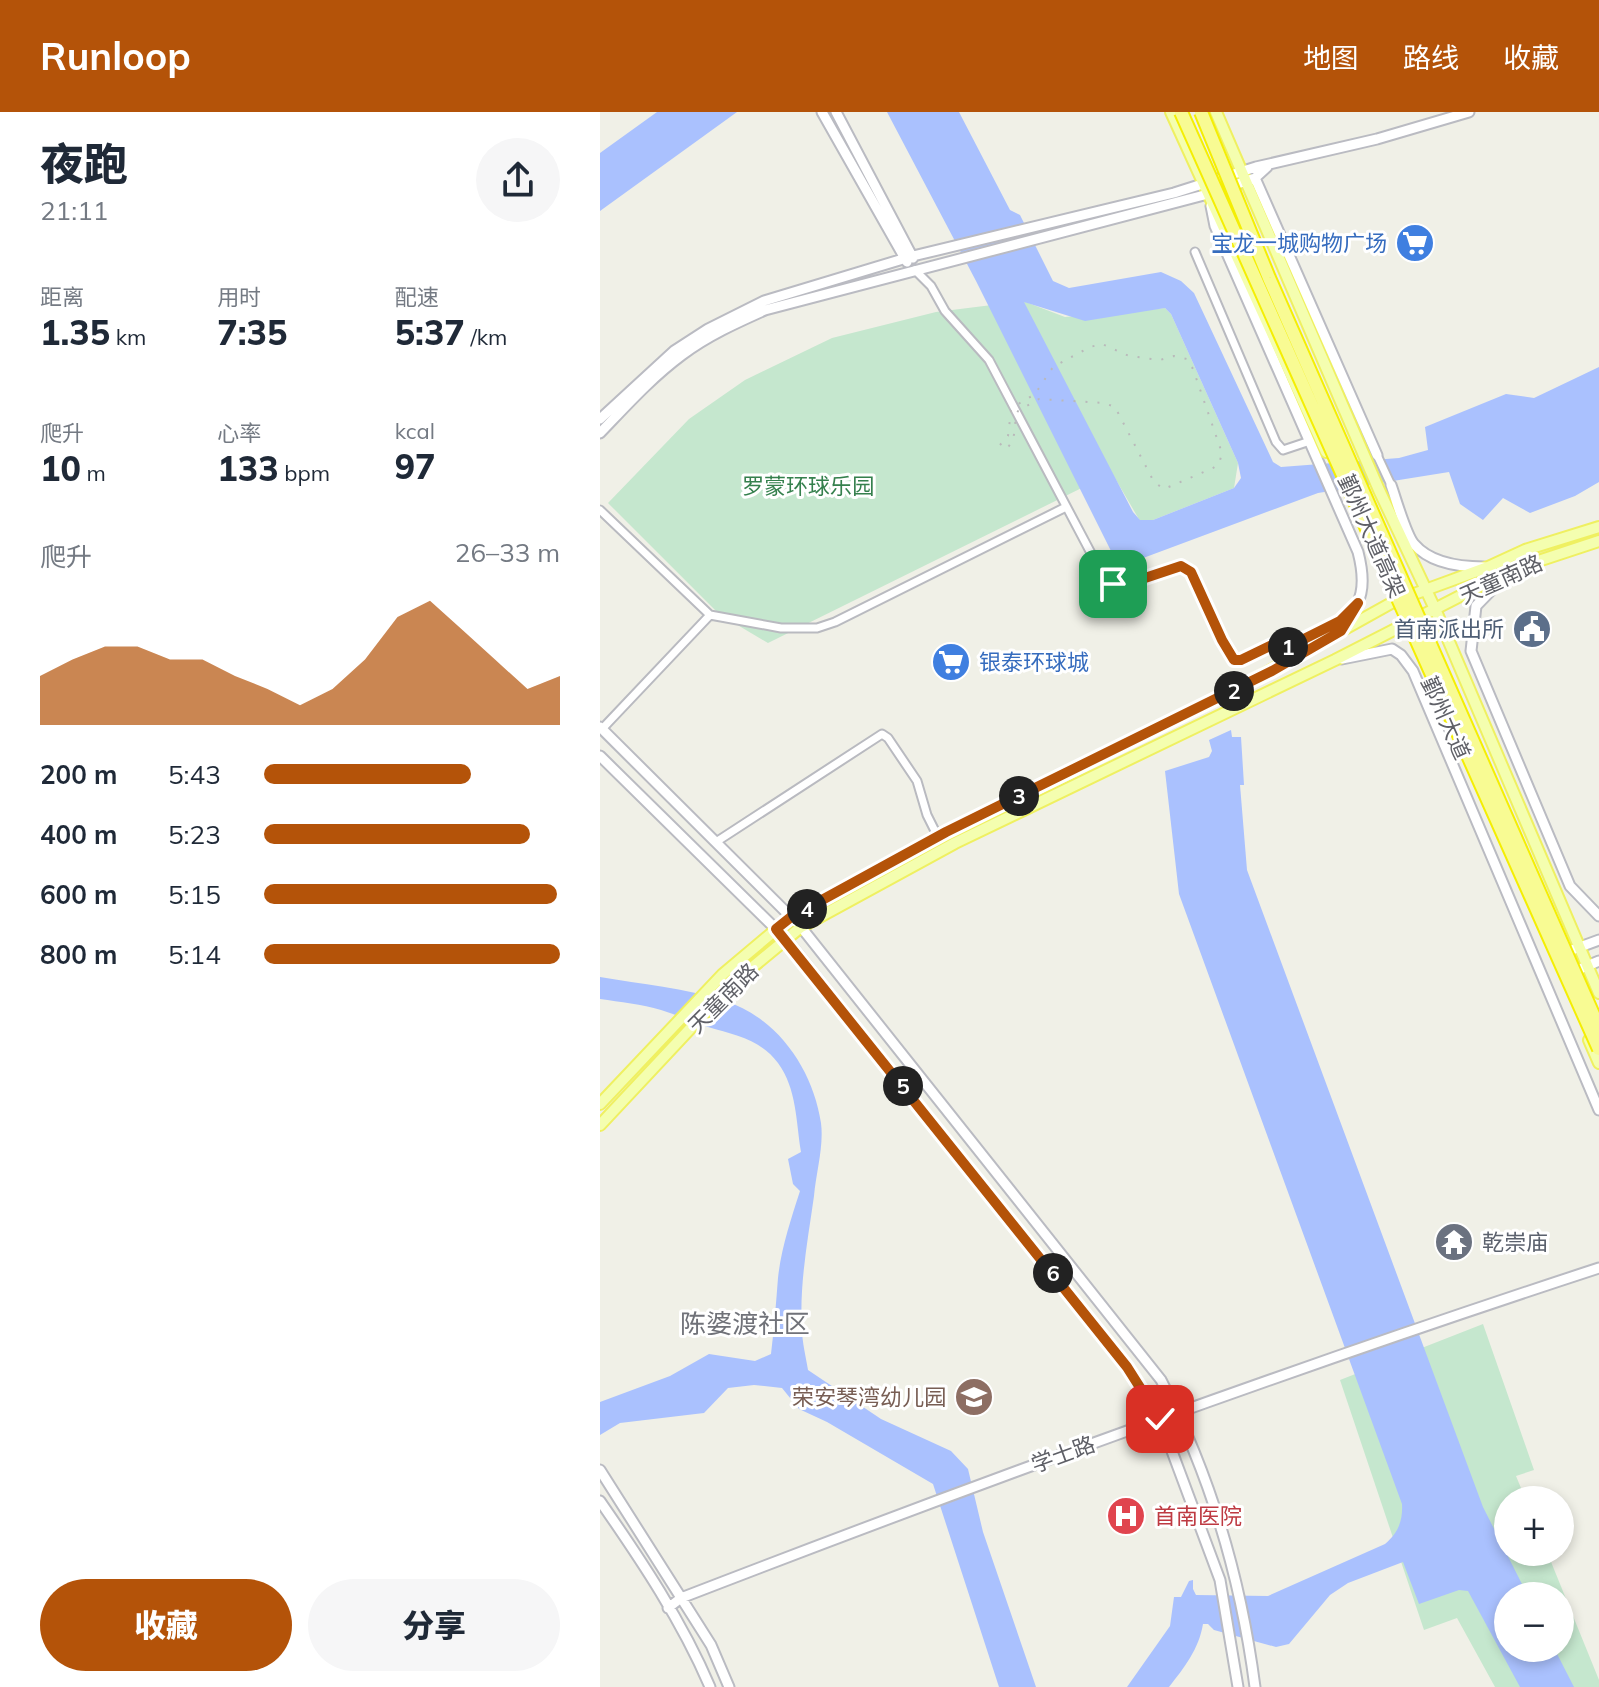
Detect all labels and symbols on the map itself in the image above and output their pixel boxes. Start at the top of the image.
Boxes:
supermarket icon: 宝龙一城购物广场 [1394,222,1436,264]
place label: 宝龙一城购物广场 [1211,229,1387,257]
street label: 鄞州大道高架 [1332,470,1412,602]
park label: 罗蒙环球乐园 [742,472,874,500]
street label: 天童南路 [1455,548,1547,610]
pin [1079,550,1147,618]
public building icon: 首南派出所 [1511,608,1553,650]
place label: 首南派出所 [1394,615,1504,643]
pin: 1 [1268,627,1308,667]
supermarket icon: 银泰环球城 [930,641,972,683]
place label: 银泰环球城 [979,648,1089,676]
pin: 2 [1214,671,1254,711]
street label: 鄞州大道 [1415,672,1477,764]
pin: 3 [999,776,1039,816]
pin: 4 [787,889,827,929]
street label: 天童南路 [682,957,764,1039]
pin: 5 [883,1066,923,1106]
temple icon: 乾崇庙 [1433,1221,1475,1263]
place label: 乾崇庙 [1482,1228,1548,1256]
pin: 6 [1033,1253,1073,1293]
district label: 陈婆渡社区 [680,1307,810,1340]
school or university icon: 荣安琴湾幼儿园 [953,1376,995,1418]
place label: 荣安琴湾幼儿园 [792,1383,946,1411]
pin [1126,1385,1194,1453]
street label: 学士路 [1027,1430,1099,1478]
hospital icon: 首南医院 [1105,1495,1147,1537]
place label: 首南医院 [1154,1502,1242,1530]

